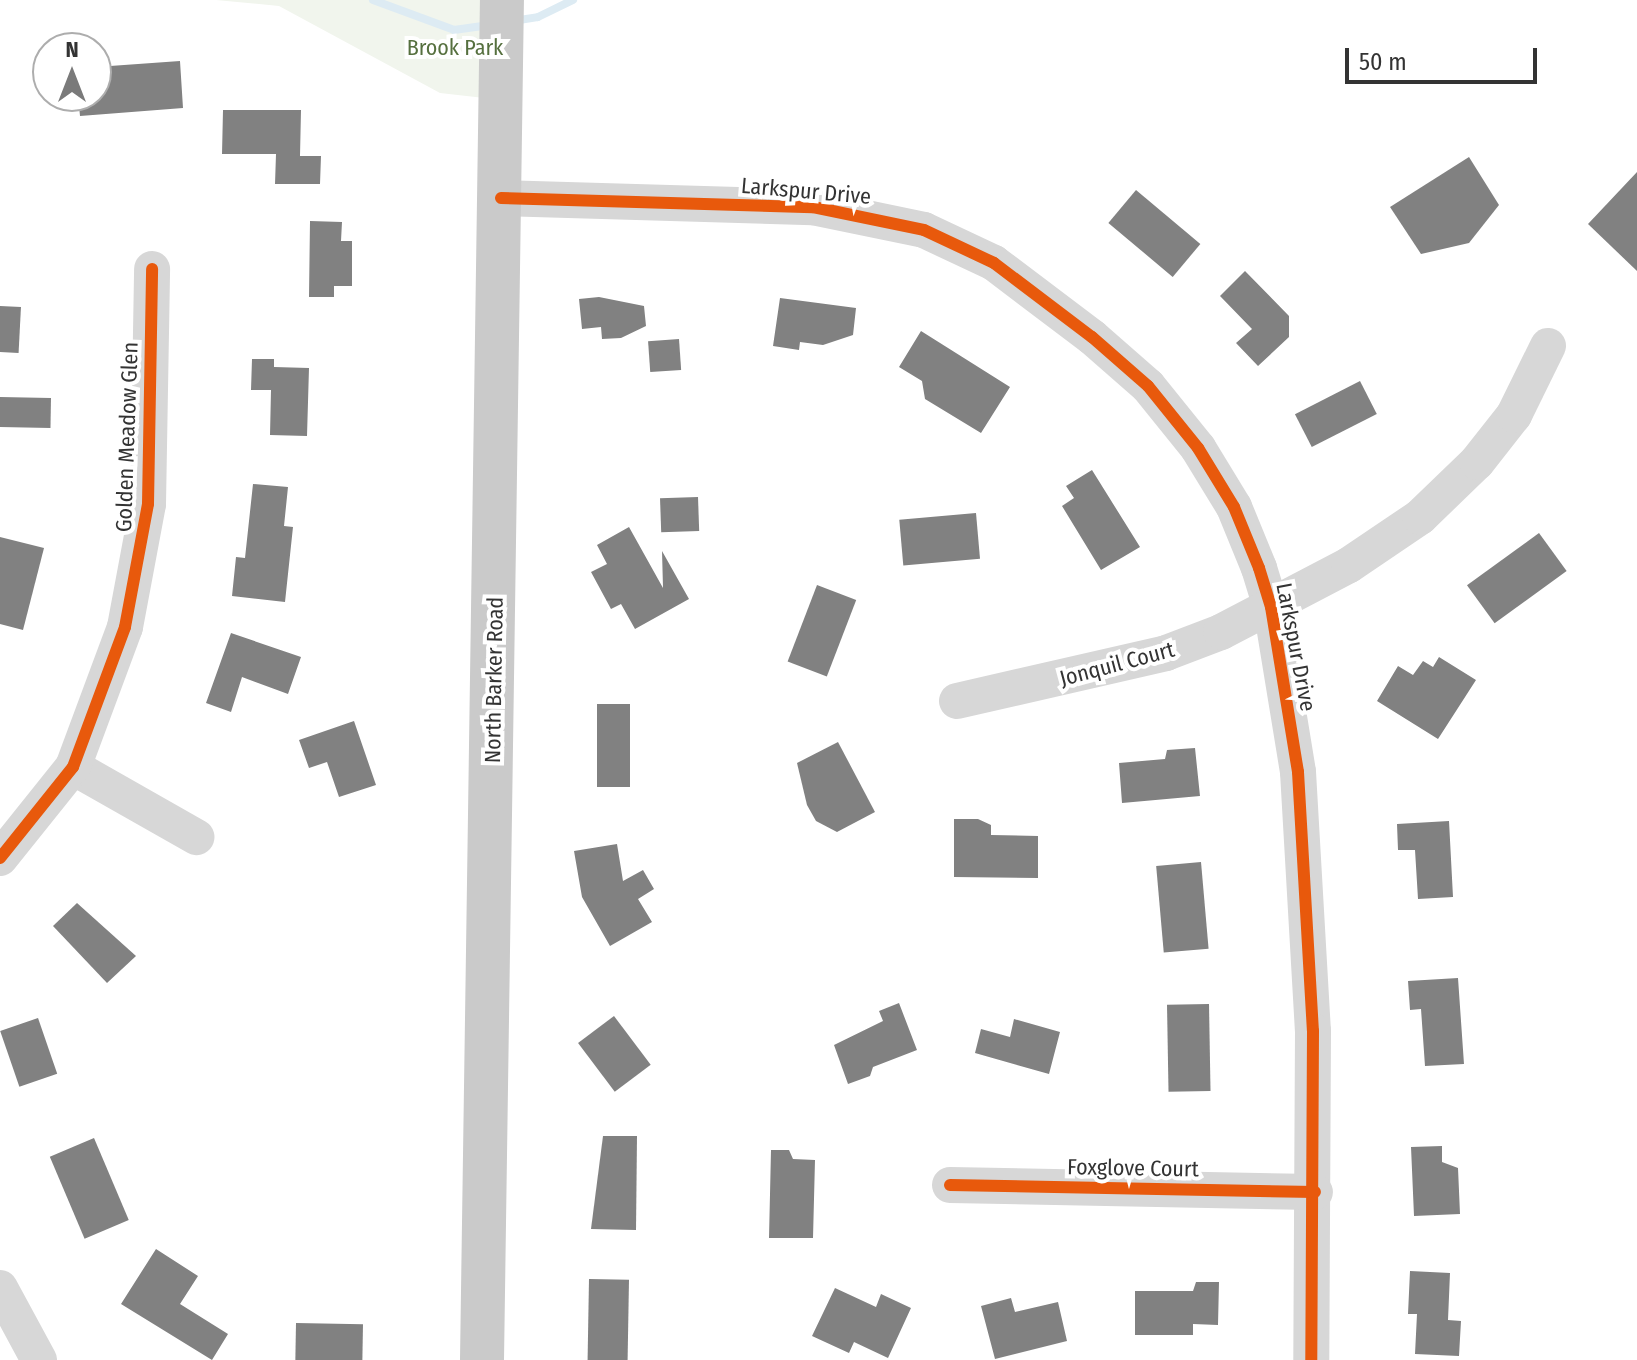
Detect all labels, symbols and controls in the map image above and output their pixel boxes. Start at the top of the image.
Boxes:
north arrow [32,32,112,112]
scale bar [1349,32,1541,82]
park label: Brook Park [407,35,503,61]
text: N [65,36,79,63]
text: 50 m [1359,48,1407,76]
street label: Larkspur Drive [740,172,872,210]
street label: Golden Meadow Glen [110,342,144,532]
street label: Larkspur Drive [1271,581,1321,713]
street label: North Barker Road [479,597,509,763]
street label: Jonquil Court [1057,636,1177,692]
street label: Foxglove Court [1067,1154,1199,1182]

